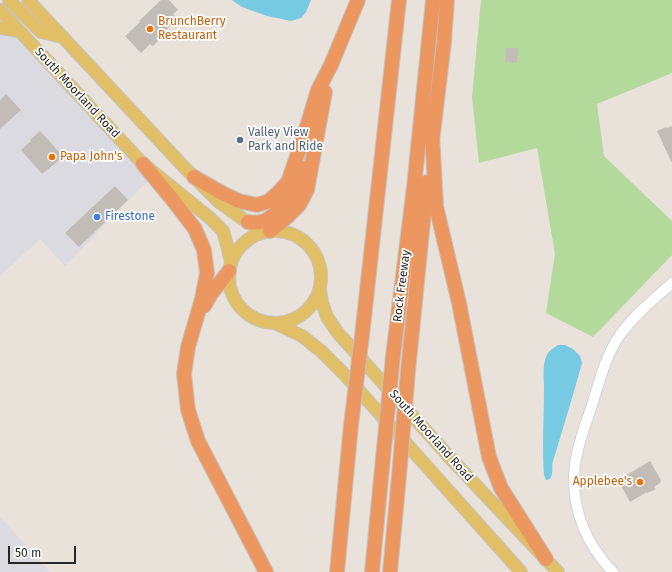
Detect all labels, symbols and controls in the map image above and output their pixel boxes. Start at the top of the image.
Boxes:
place label: BrunchBerry Restaurant [158,15,226,43]
marker: BrunchBerry Restaurant [145,24,155,34]
street label: South Moorland Road [31,45,123,141]
place label: Valley View Park and Ride [248,126,323,154]
marker: Valley View Park and Ride [235,135,245,145]
place label: Papa John's [60,150,122,164]
marker: Papa John's [47,152,57,162]
place label: Firestone [105,210,155,224]
marker: Firestone [92,212,102,222]
street label: Rock Freeway [390,249,414,323]
street label: South Moorland Road [386,387,476,485]
place label: Applebee's [573,475,632,489]
marker: Applebee's [635,477,645,487]
scale bar [10,538,78,564]
text: 50 m [15,546,41,560]

